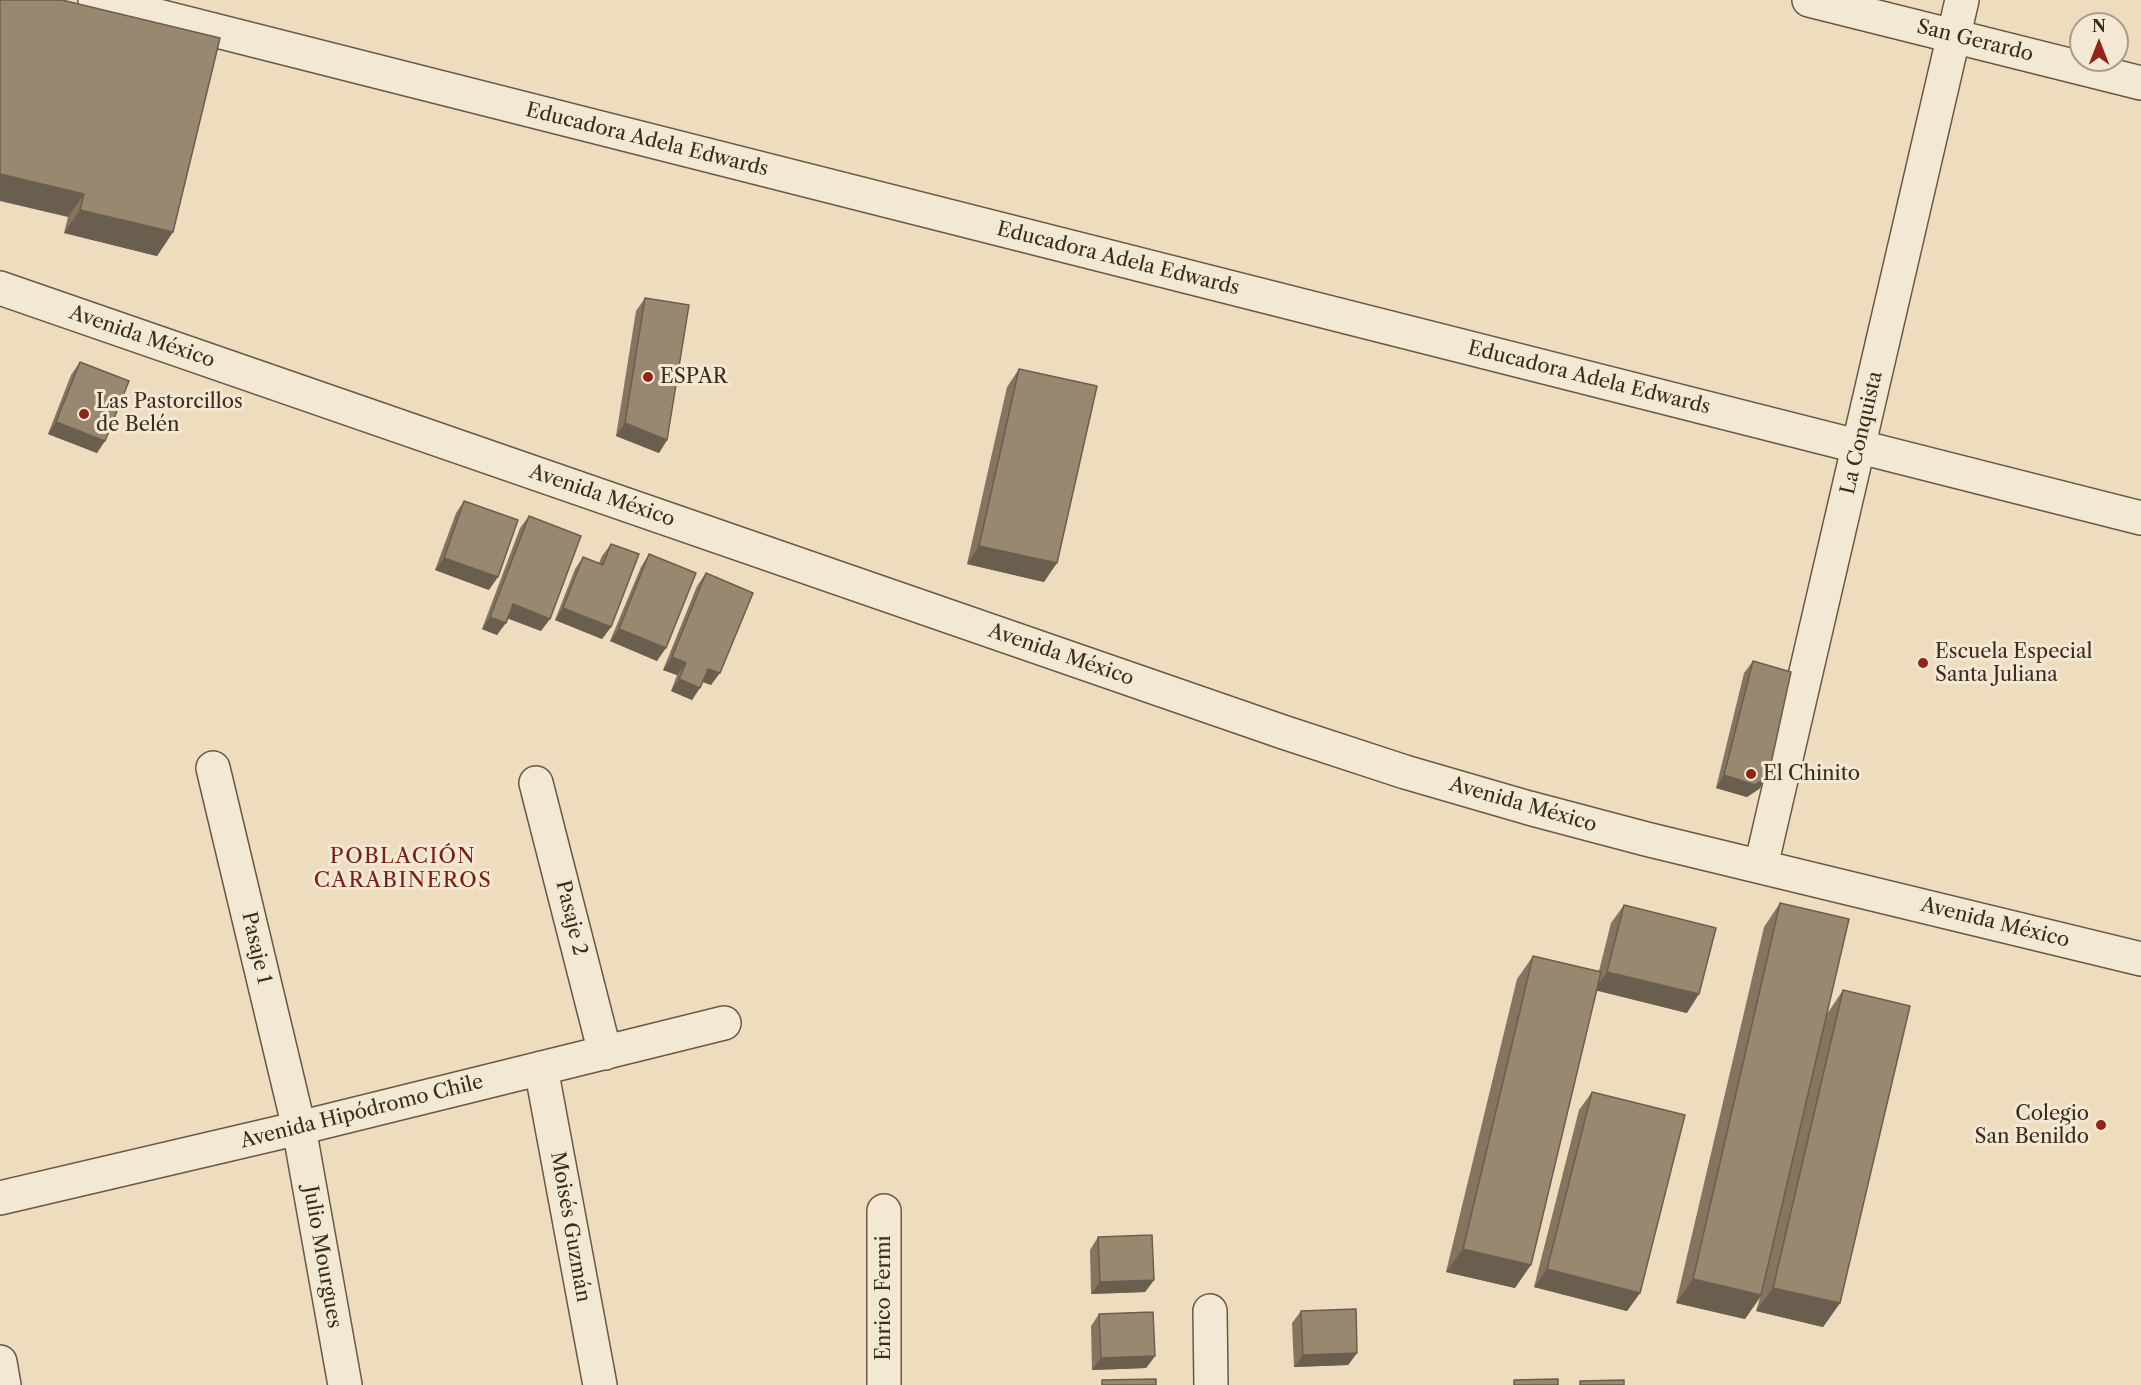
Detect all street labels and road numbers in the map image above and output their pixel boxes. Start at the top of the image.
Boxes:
street label: San Gerardo [1914,15,2036,67]
street label: Educadora Adela Edwards [523,98,771,182]
street label: Educadora Adela Edwards [994,217,1242,301]
street label: Avenida México [66,301,218,373]
street label: Educadora Adela Edwards [1465,336,1713,420]
street label: La Conquista [1836,369,1888,497]
street label: Avenida México [526,460,678,532]
street label: Avenida México [985,619,1137,691]
street label: Avenida México [1446,772,1600,838]
street label: Pasaje 2 [550,878,592,958]
street label: Avenida México [1918,893,2072,953]
street label: Pasaje 1 [236,910,276,986]
street label: Avenida Hipódromo Chile [238,1070,486,1154]
street label: Moisés Guzmán [545,1150,595,1304]
street label: Julio Mourgues [298,1184,346,1330]
street label: Enrico Fermi [872,1235,896,1361]

